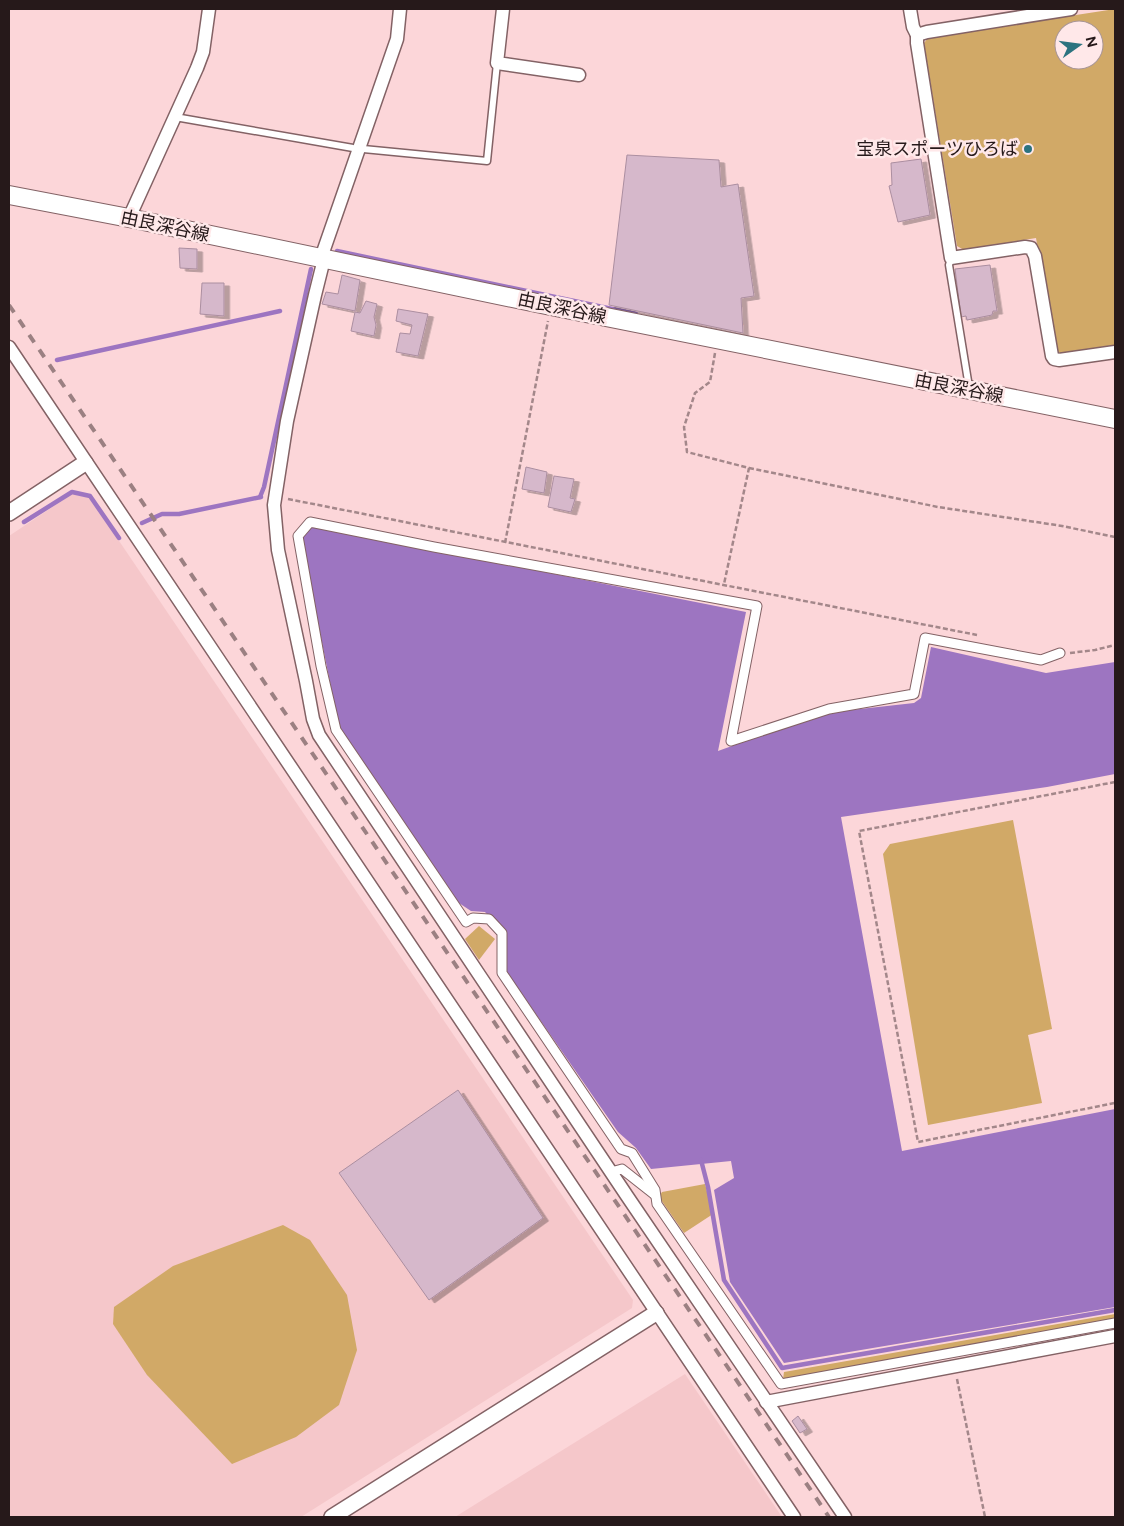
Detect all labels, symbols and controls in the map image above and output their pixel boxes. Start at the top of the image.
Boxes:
north arrow [1054,20,1104,70]
text: N [1082,35,1101,49]
place label: 宝泉スポーツひろば [856,138,1018,160]
marker: 宝泉スポーツひろば [1022,143,1034,155]
street label: 由良深谷線 [119,206,211,246]
street label: 由良深谷線 [516,288,608,328]
street label: 由良深谷線 [913,369,1005,407]

